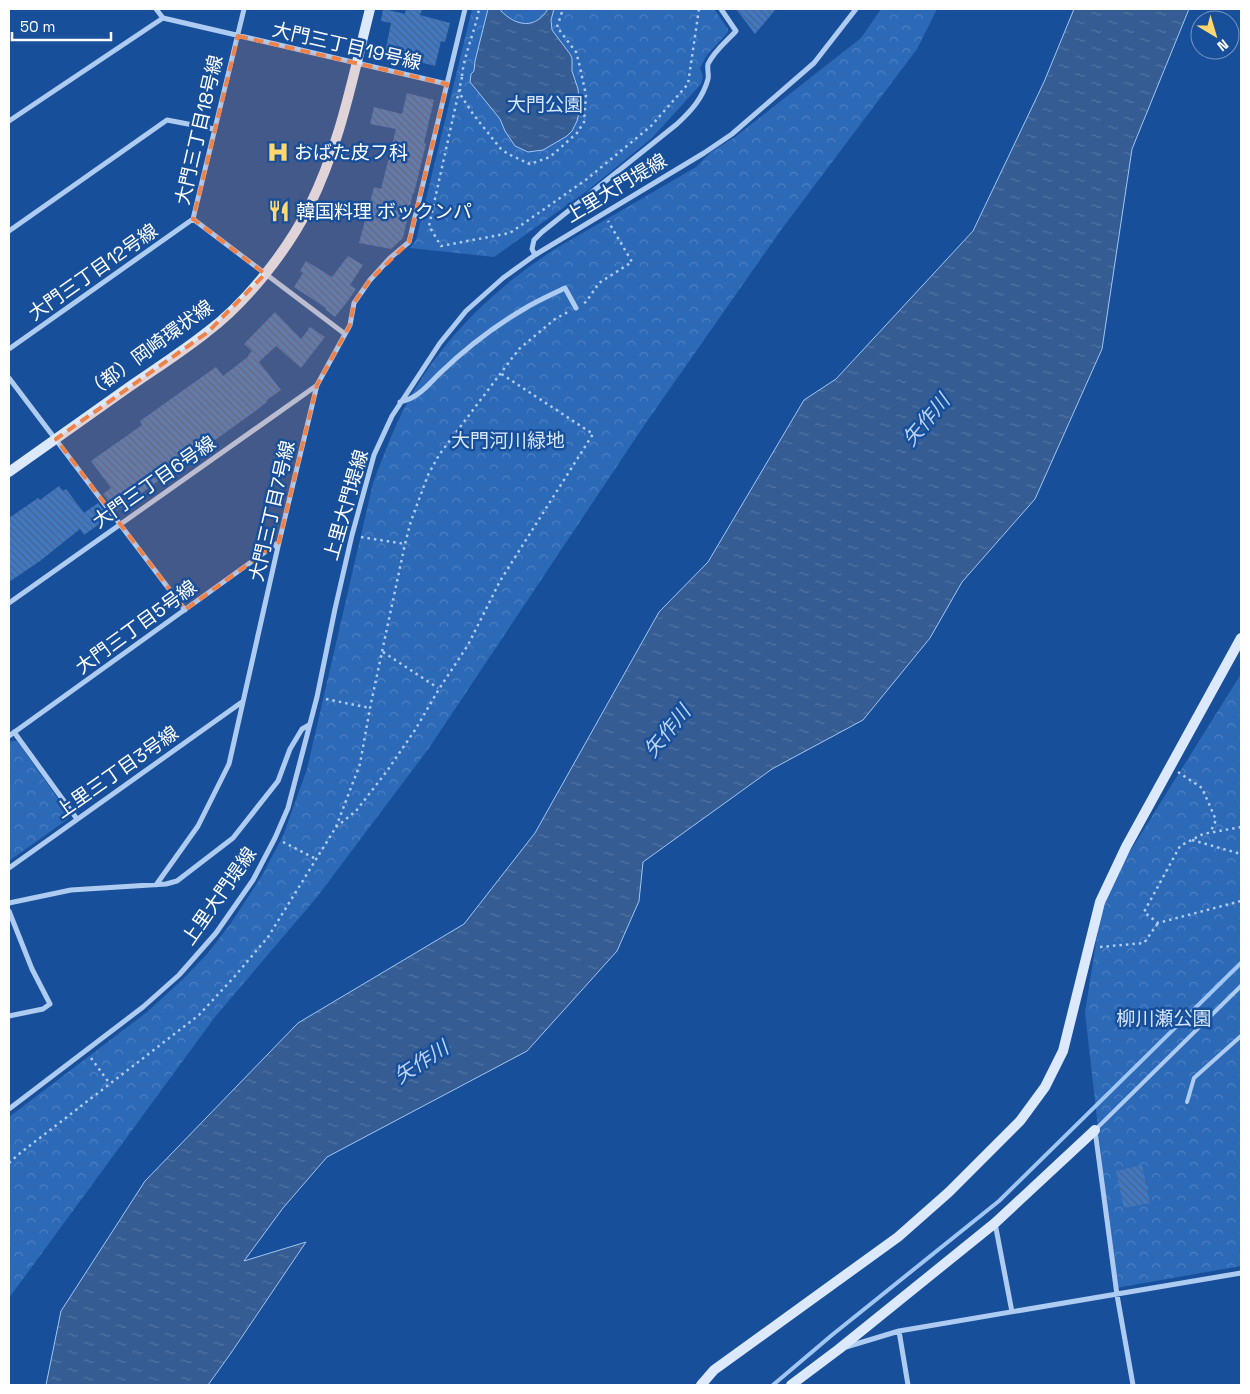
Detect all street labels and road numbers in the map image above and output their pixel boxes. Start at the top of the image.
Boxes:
street label: 大門三丁目19号線 [270,17,424,75]
street label: 大門三丁目18号線 [170,53,228,207]
street label: 上里大門堤線 [561,148,671,228]
street label: 大門三丁目12号線 [23,218,163,326]
street label: （都）岡崎環状線 [80,294,218,404]
street label: 大門三丁目6号線 [88,430,220,534]
street label: 大門三丁目7号線 [244,438,300,584]
street label: 上里大門堤線 [318,447,374,563]
street label: 大門三丁目5号線 [70,574,202,680]
street label: 上里三丁目3号線 [51,720,183,824]
street label: 上里大門堤線 [176,842,262,950]

